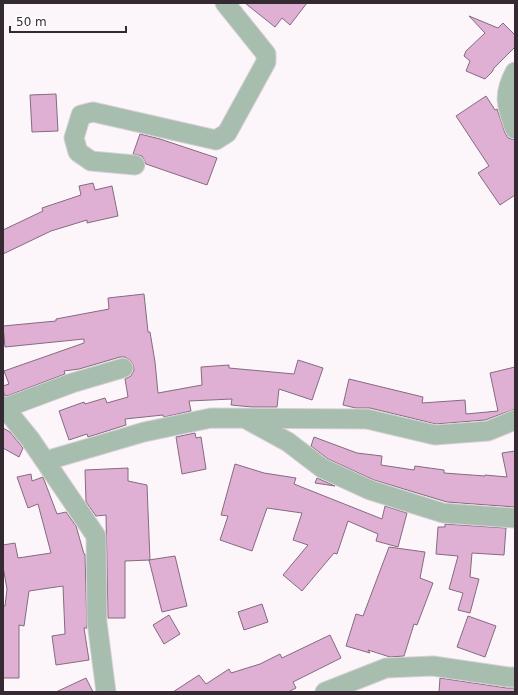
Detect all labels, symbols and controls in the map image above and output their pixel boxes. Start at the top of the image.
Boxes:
scale bar [10,8,126,34]
text: 50 m [16,15,47,29]

